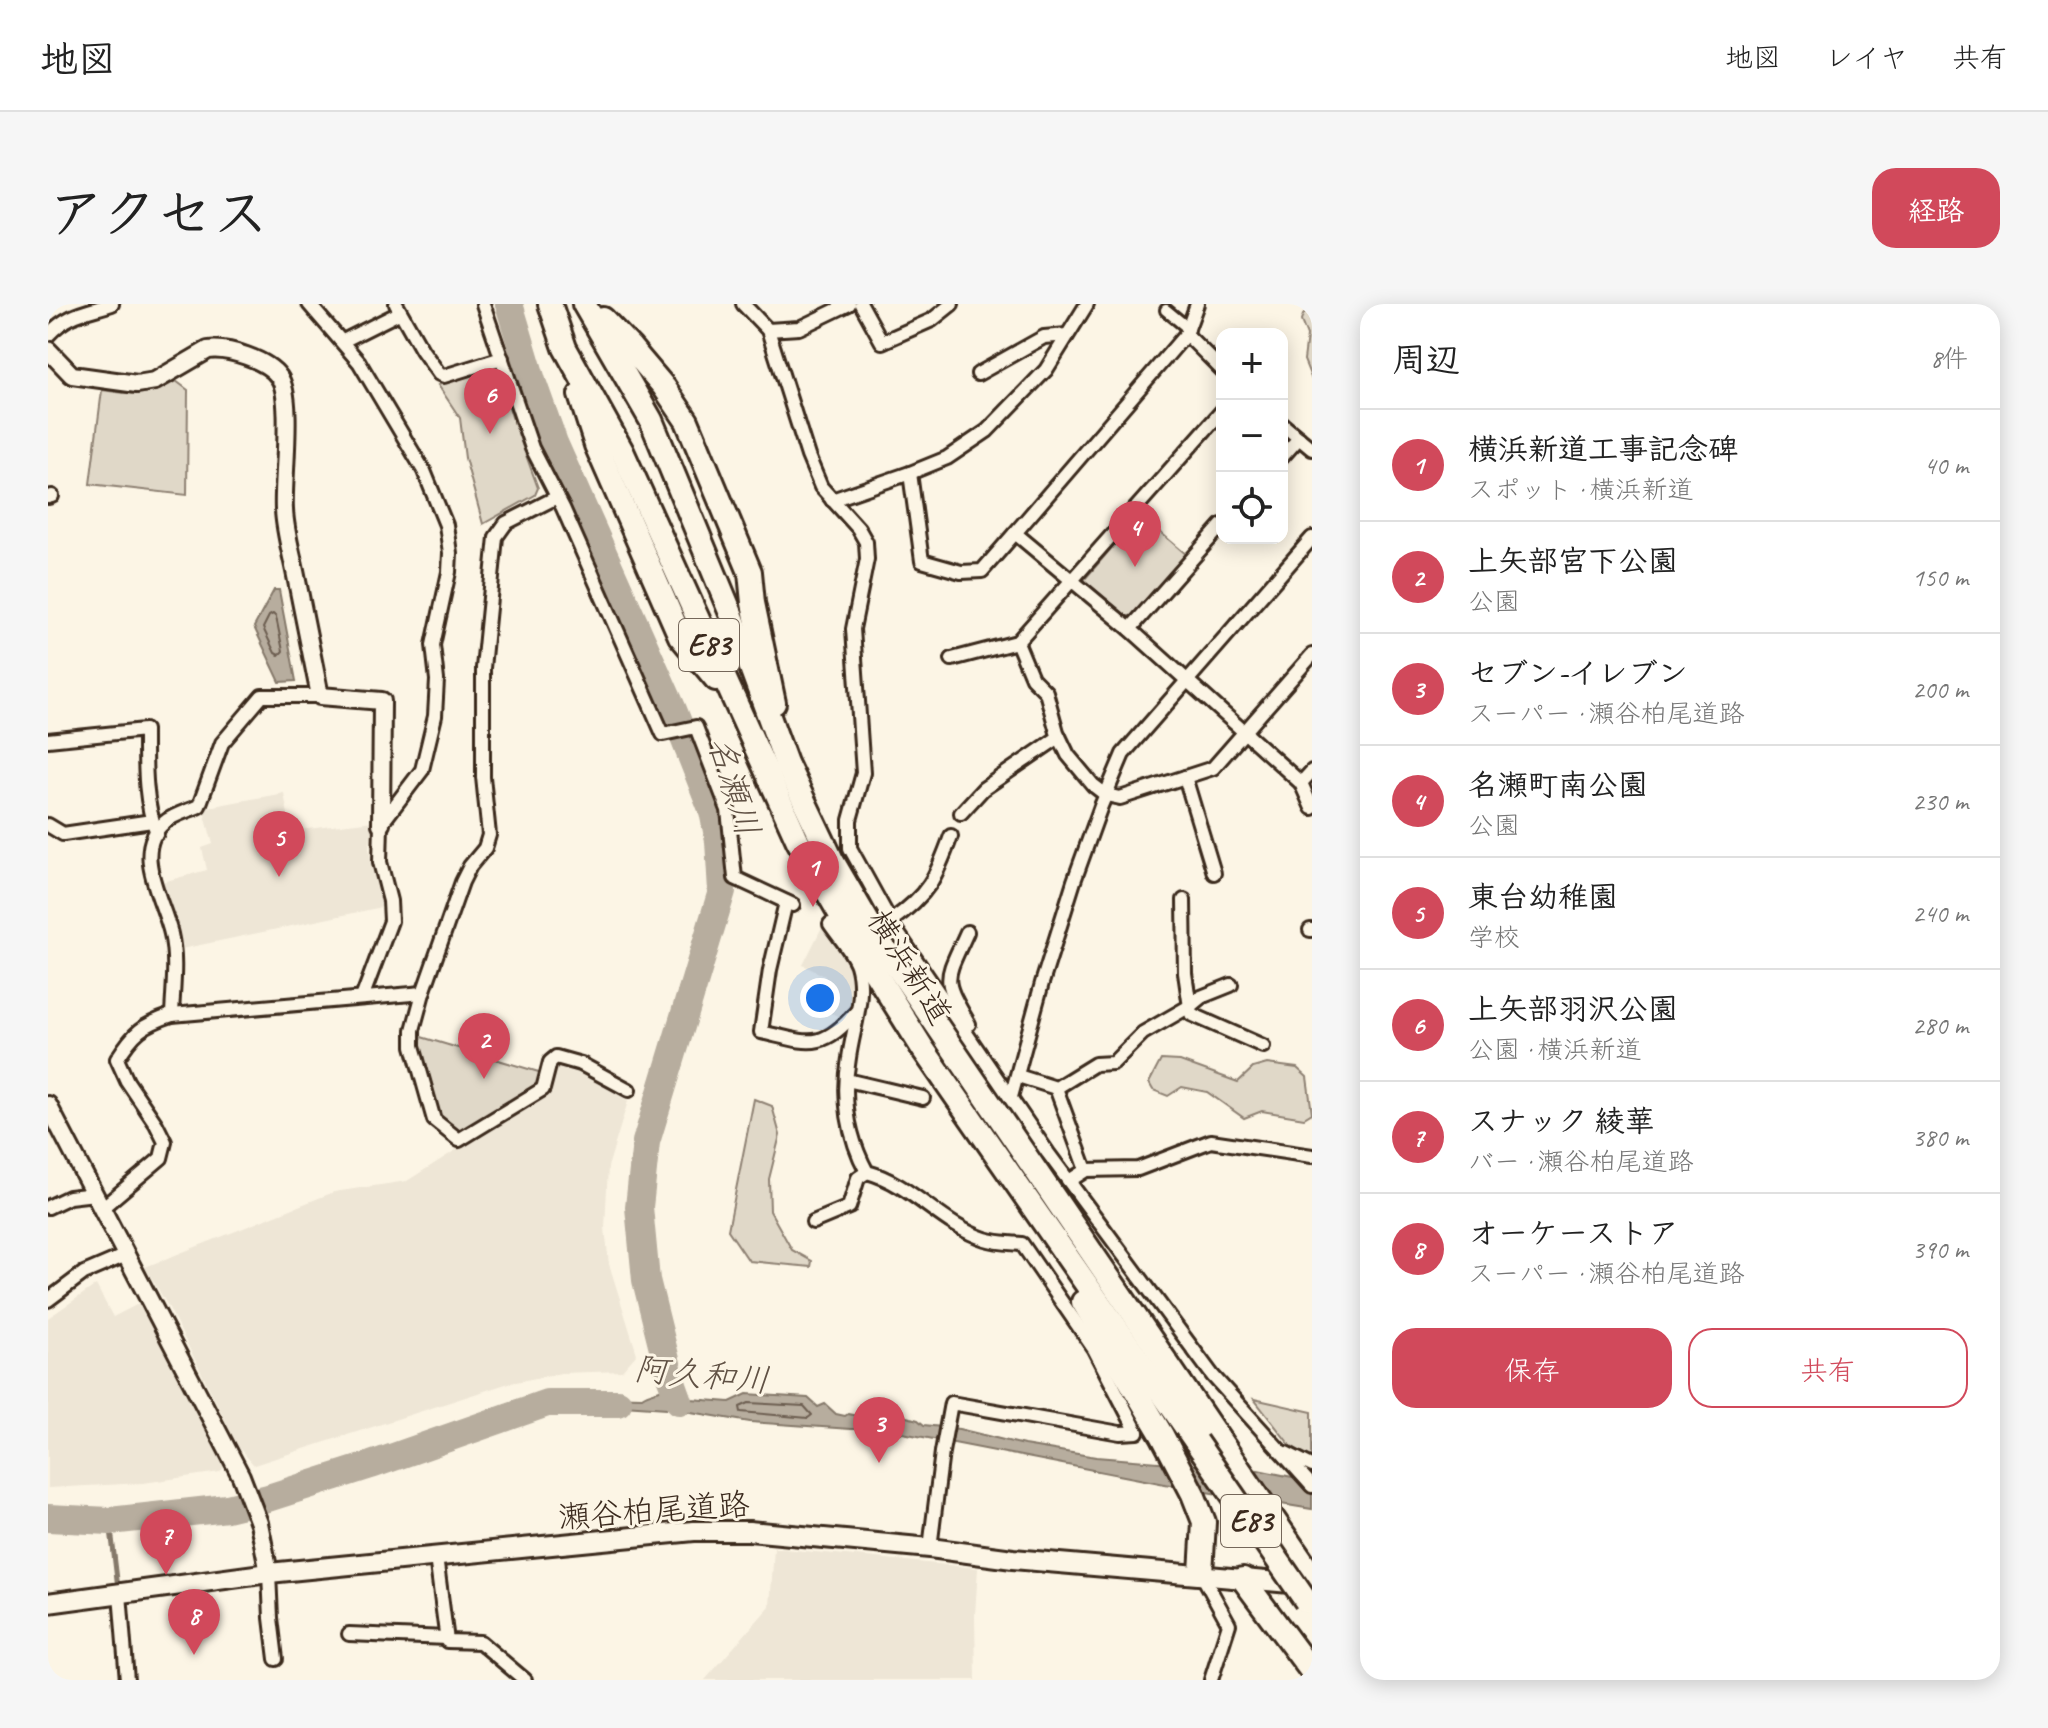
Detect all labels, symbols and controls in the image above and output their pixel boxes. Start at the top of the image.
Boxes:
text: 地図 [40,36,116,83]
text: 地図 [1725,40,1781,75]
text: レイヤ [1825,40,1908,75]
text: 共有 [1952,40,2008,75]
button: 経路 [1872,168,2000,248]
text: アクセス [48,178,269,249]
map controls [1216,328,1288,544]
button: + [1216,328,1288,400]
text: 周辺 [1392,338,1460,381]
text: 8件 [1930,342,1968,375]
pin: 6 [464,368,516,434]
button: − [1216,400,1288,472]
text: 横浜新道工事記念碑 [1468,430,1738,468]
text: 1 [1412,449,1424,482]
text: 40 m [1924,449,1968,482]
button: locate [1216,472,1288,544]
text: スポット · 横浜新道 [1468,473,1693,506]
pin: 4 [1109,501,1161,567]
text: 上矢部宮下公園 [1468,542,1678,580]
text: 2 [1412,561,1424,594]
text: 150 m [1912,561,1968,594]
text: 公園 [1468,585,1520,618]
road number: E83 [679,619,739,671]
text: セブン-イレブン [1468,654,1688,692]
text: 3 [1412,673,1424,706]
text: 200 m [1912,673,1968,706]
text: スーパー · 瀬谷柏尾道路 [1468,697,1744,730]
water label: 名瀬川 [699,731,770,841]
text: 名瀬町南公園 [1468,766,1648,804]
text: 4 [1412,785,1424,818]
text: 230 m [1912,785,1968,818]
text: 公園 [1468,809,1520,842]
pin: 5 [253,811,305,877]
pin: 1 [787,841,839,907]
text: 東台幼稚園 [1468,878,1618,916]
text: 5 [1412,897,1424,930]
text: 240 m [1912,897,1968,930]
street label: 横浜新道 [858,902,961,1032]
text: 学校 [1468,921,1520,954]
your location [800,978,840,1018]
text: 上矢部羽沢公園 [1468,990,1678,1028]
text: 6 [1412,1009,1424,1042]
text: 280 m [1912,1009,1968,1042]
pin: 2 [458,1013,510,1079]
text: 公園 · 横浜新道 [1468,1033,1641,1066]
text: スナック 綾華 [1468,1102,1655,1140]
text: 7 [1412,1121,1424,1154]
text: 380 m [1912,1121,1968,1154]
text: バー · 瀬谷柏尾道路 [1468,1145,1693,1178]
text: オーケーストア [1468,1214,1679,1252]
text: 8 [1412,1233,1424,1266]
text: 390 m [1912,1233,1968,1266]
text: スーパー · 瀬谷柏尾道路 [1468,1257,1744,1290]
button: 保存 [1392,1328,1672,1408]
button: 共有 [1688,1328,1968,1408]
water label: 阿久和川 [632,1347,772,1402]
pin: 3 [853,1397,905,1463]
street label: 瀬谷柏尾道路 [557,1483,751,1538]
road number: E83 [1221,1495,1281,1547]
pin: 7 [140,1509,192,1575]
pin: 8 [168,1589,220,1655]

